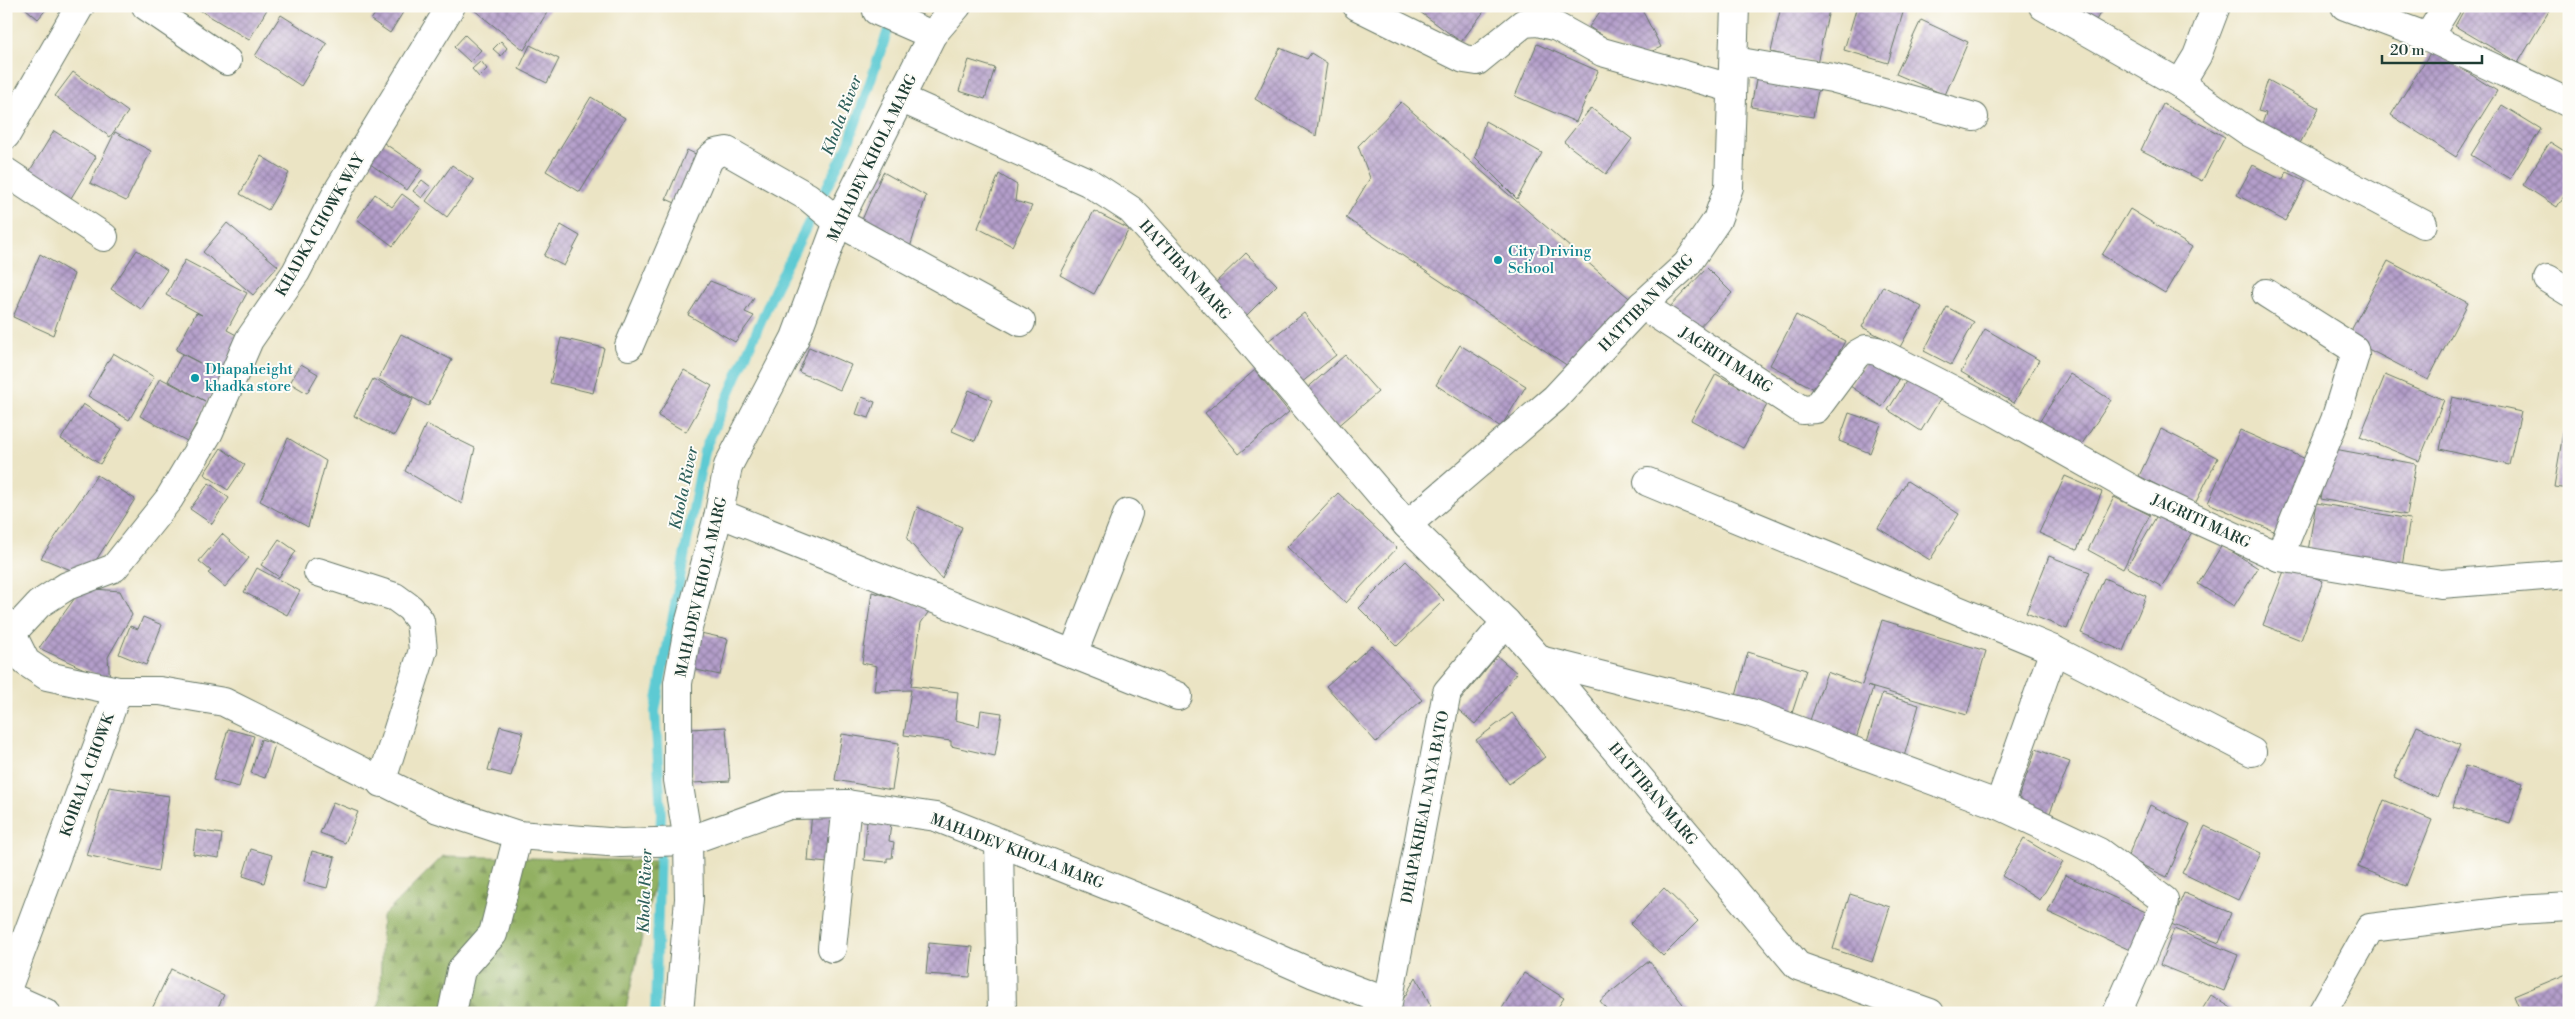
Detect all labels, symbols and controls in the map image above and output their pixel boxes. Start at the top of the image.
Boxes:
scale bar [2382,32,2482,64]
text: 20 m [2390,41,2425,60]
water label: Khola River [817,71,867,158]
street label: MAHADEV KHOLA MARG [824,71,921,245]
street label: KHADKA CHOWK WAY [272,149,370,300]
street label: HATTIBAN MARG [1135,216,1235,324]
place label: City Driving School [1508,242,1592,278]
street label: HATTIBAN MARG [1595,251,1698,356]
marker: City Driving School [1492,254,1504,266]
street label: JAGRITI MARG [1675,323,1776,398]
place label: Dhapaheight khadka store [205,360,294,396]
marker: Dhapaheight khadka store [189,372,201,384]
water label: Khola River [665,444,703,532]
street label: JAGRITI MARG [2147,490,2253,553]
street label: MAHADEV KHOLA MARG [671,495,731,679]
street label: DHAPAKHEAL NAYA BATO [1397,709,1454,905]
street label: KOIRALA CHOWK [56,710,119,840]
street label: HATTIBAN MARG [1604,739,1701,850]
street label: MAHADEV KHOLA MARG [927,810,1106,893]
water label: Khola River [634,847,657,934]

